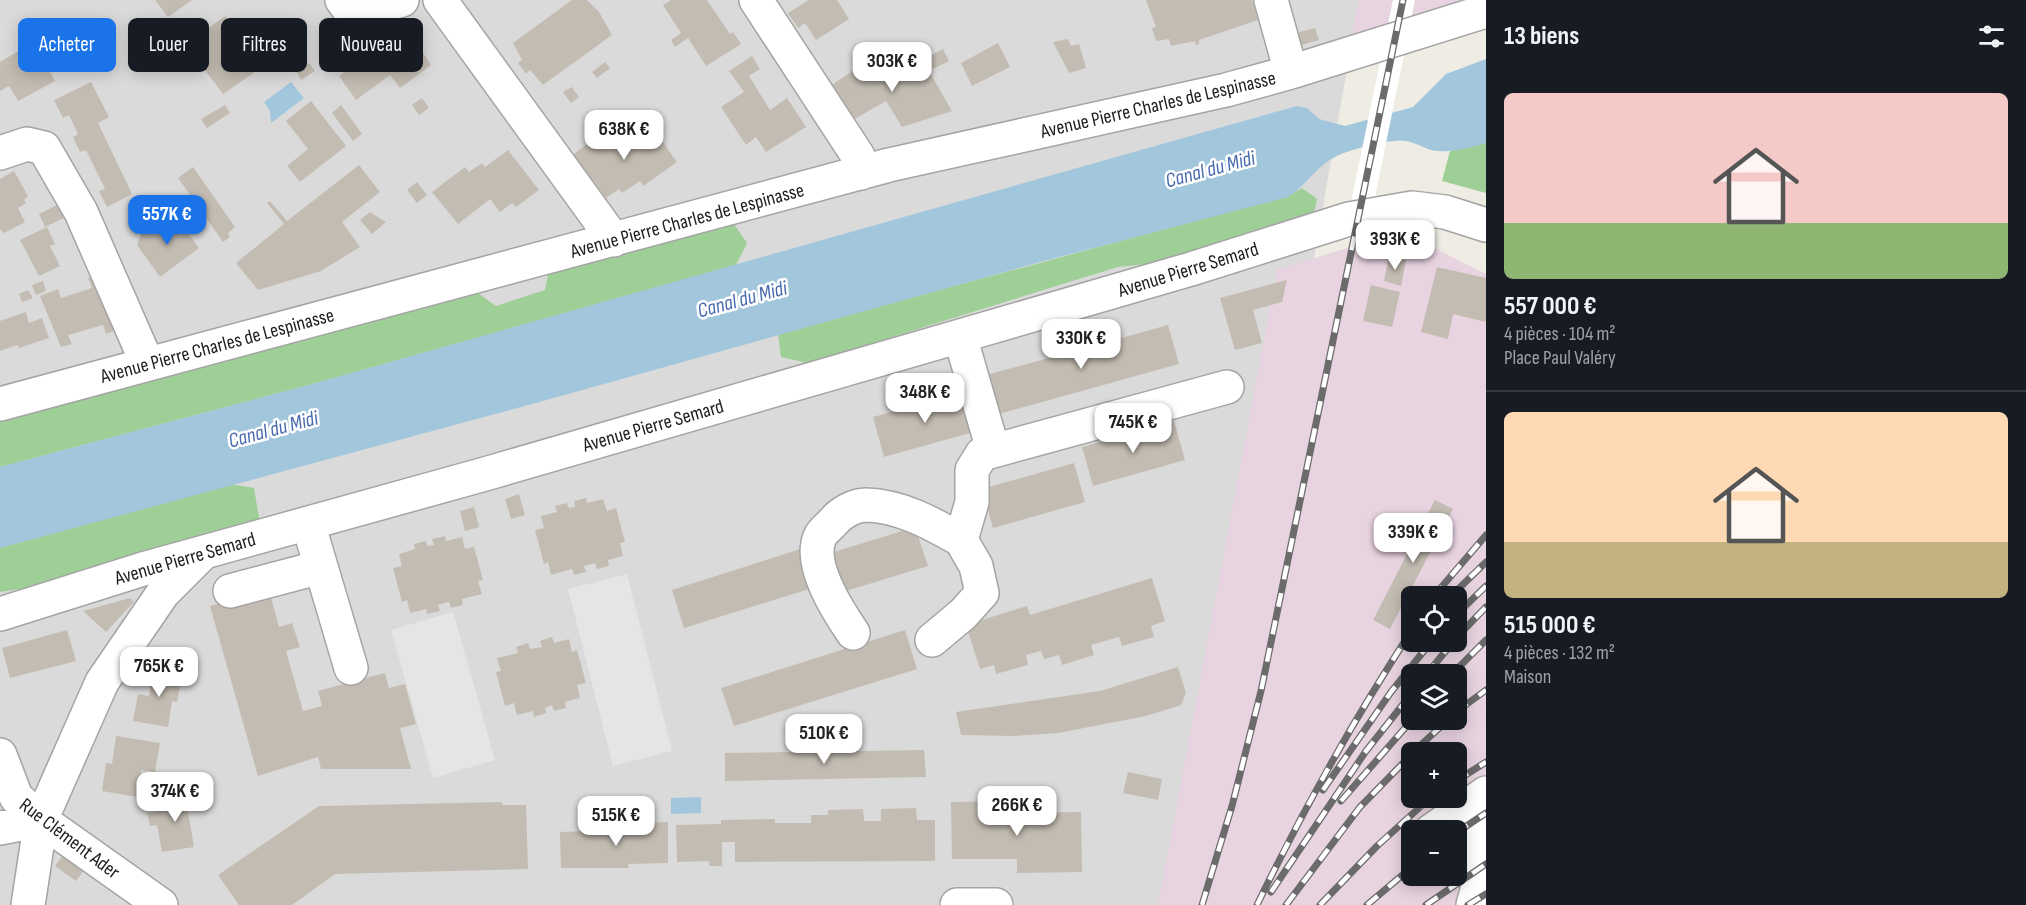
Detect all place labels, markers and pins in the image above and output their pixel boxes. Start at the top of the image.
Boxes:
pin: 303K € [843,42,941,93]
pin: 638K € [575,110,673,161]
pin: 557K € [118,195,216,246]
pin: 393K € [1346,220,1444,271]
pin: 330K € [1032,319,1130,370]
pin: 348K € [876,373,974,424]
pin: 745K € [1084,403,1182,454]
pin: 339K € [1364,513,1462,564]
pin: 765K € [110,647,208,698]
pin: 510K € [775,714,873,765]
pin: 374K € [126,772,224,823]
pin: 266K € [968,786,1066,837]
pin: 515K € [567,796,665,847]

